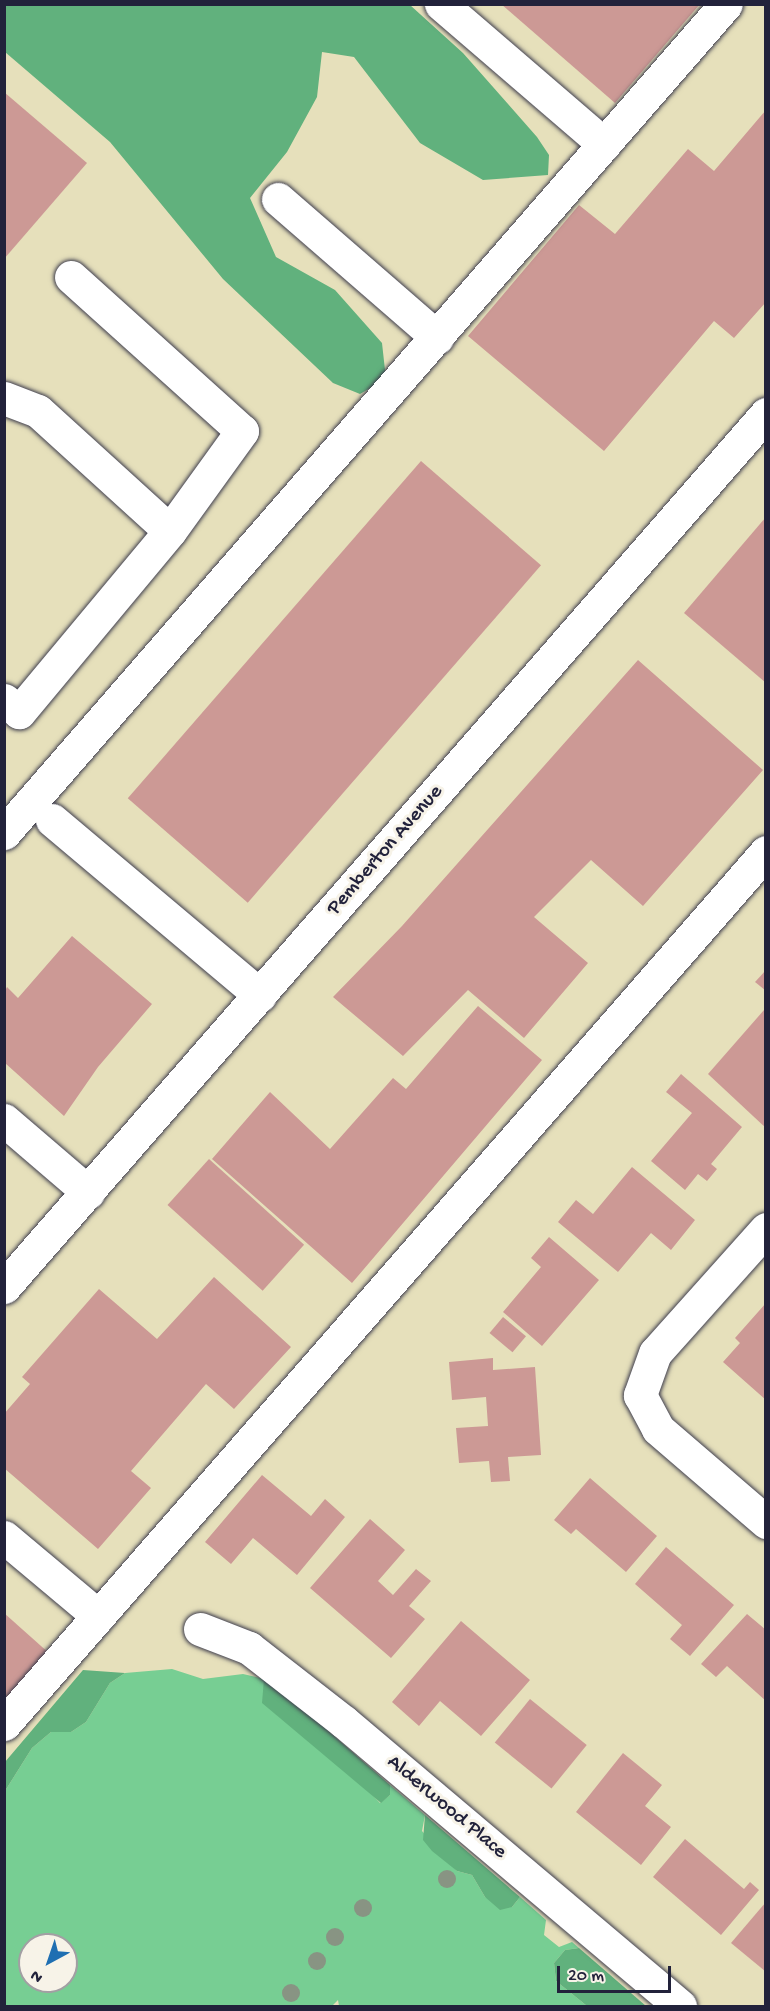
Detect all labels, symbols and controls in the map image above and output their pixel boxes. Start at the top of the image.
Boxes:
street label: Pemberton Avenue [323,781,449,921]
street label: Alderwood Place [381,1751,511,1865]
north arrow [18,1933,78,1993]
scale bar [560,1954,674,1992]
text: N [27,1965,48,1986]
text: 20 m [568,1966,604,1987]

